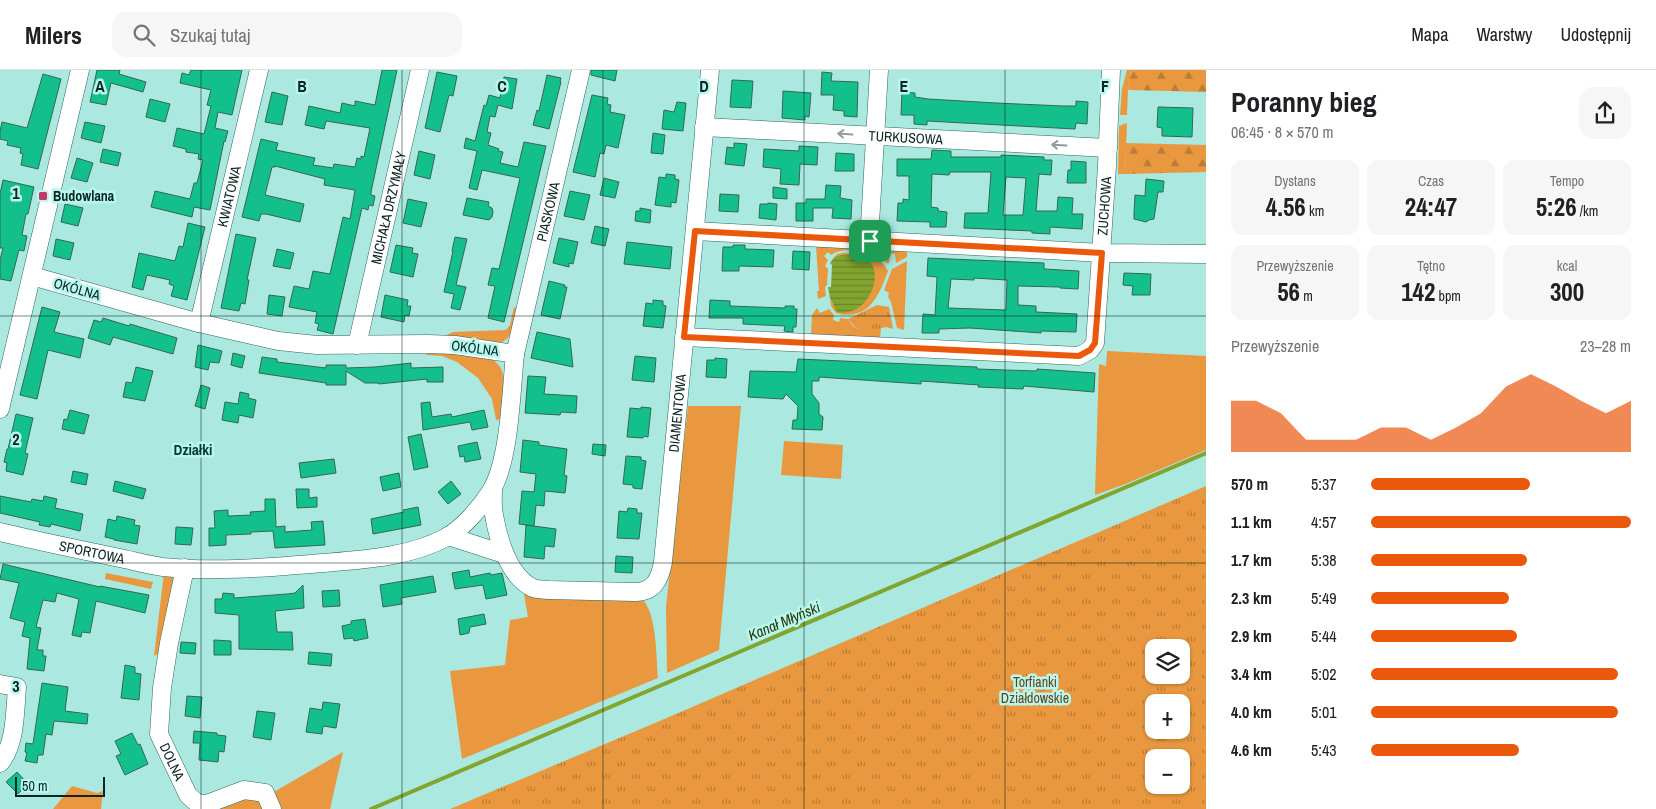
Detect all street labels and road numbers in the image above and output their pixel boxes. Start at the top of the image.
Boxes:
street label: TURKUSOWA [868,127,944,148]
street label: MICHAŁA DRZYMAŁY [367,149,410,266]
street label: KWIATOWA [213,164,245,229]
street label: ZUCHOWA [1093,176,1115,236]
street label: PIASKOWA [532,180,564,243]
street label: OKÓLNA [52,274,103,304]
street label: OKÓLNA [450,336,500,360]
street label: DIAMENTOWA [665,373,690,453]
street label: SPORTOWA [57,537,126,568]
street label: DOLNA [156,740,189,784]

